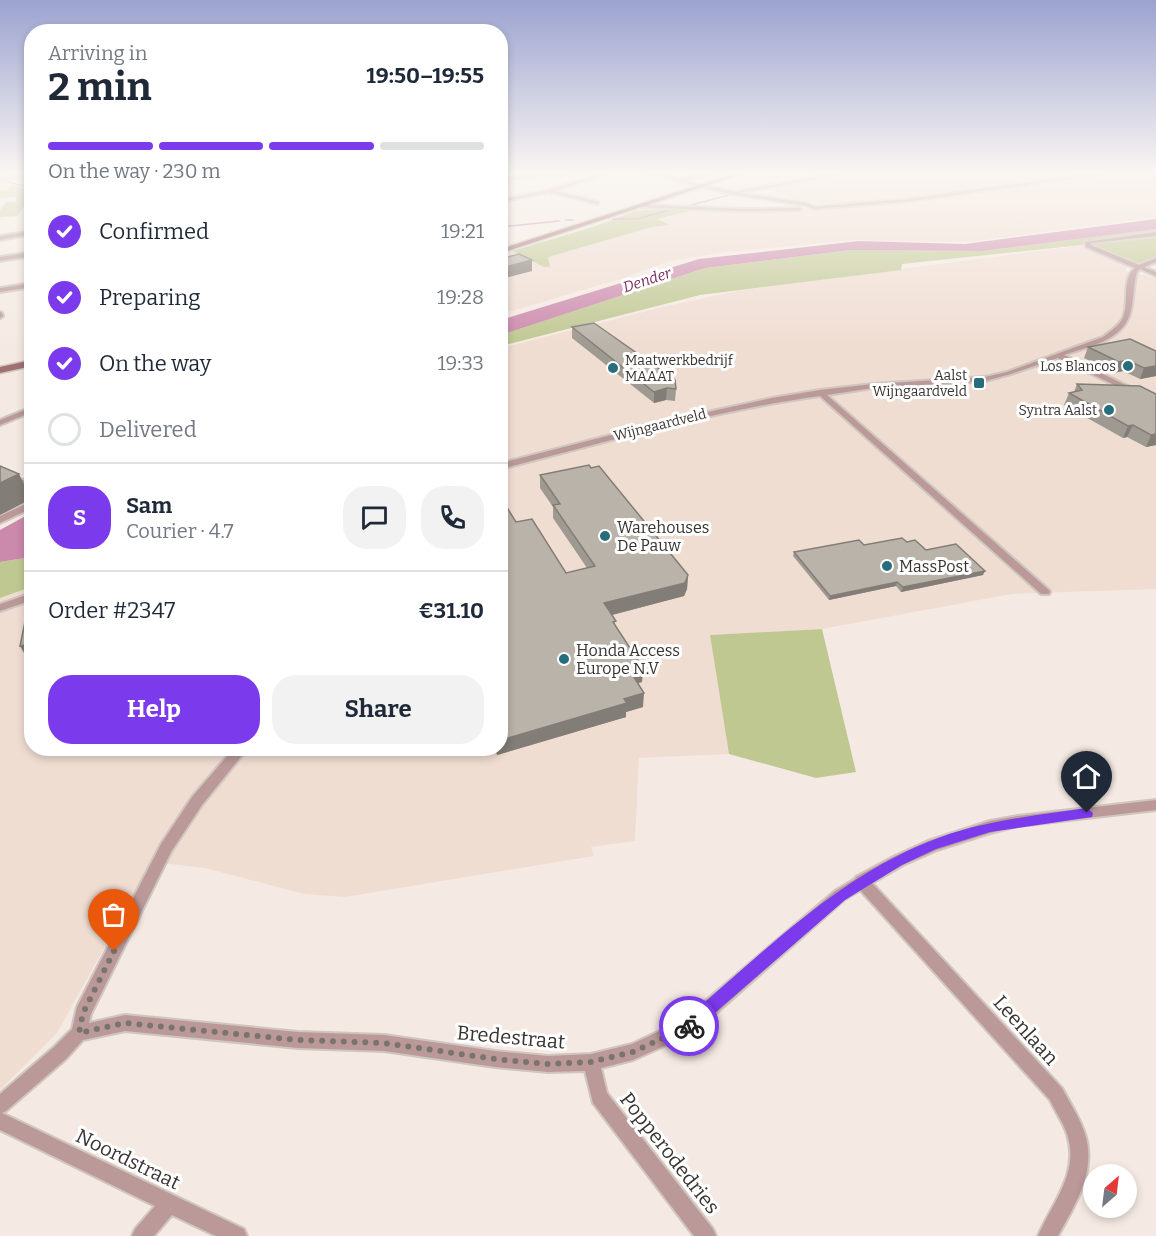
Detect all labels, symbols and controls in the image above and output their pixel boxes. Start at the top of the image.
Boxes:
text: Arriving in [48,41,147,65]
text: 19:50–19:55 [366,62,484,89]
text: 2 min [48,64,152,110]
text: On the way · 230 m [48,159,221,183]
icon: check [48,215,81,248]
text: Confirmed [99,218,209,245]
text: 19:21 [441,219,484,243]
water label: Dender [621,263,674,296]
icon: check [48,281,81,314]
text: Preparing [99,284,201,311]
text: 19:28 [437,285,484,309]
icon: check [48,347,81,380]
text: On the way [99,350,211,377]
text: 19:33 [438,351,484,375]
place label: Maatwerkbedrijf MAAAT [625,352,734,385]
place label: Los Blancos [1040,358,1116,375]
marker: Los Blancos [1121,359,1135,373]
marker: Maatwerkbedrijf MAAAT [606,361,620,375]
place label: Aalst Wijngaardveld [872,367,967,400]
marker: Aalst Wijngaardveld [972,376,986,390]
place label: Syntra Aalst [1019,402,1097,419]
marker: Syntra Aalst [1102,403,1116,417]
street label: Wijngaardveld [612,405,708,445]
text: Delivered [99,416,197,443]
button: chat [343,486,406,549]
button: phone [421,486,484,549]
text: Sam [126,492,172,519]
text: S [73,504,86,531]
place label: Warehouses De Pauw [617,518,709,555]
text: Courier · 4.7 [126,519,234,543]
marker: Warehouses De Pauw [598,529,612,543]
place label: MassPost [899,557,969,576]
marker: MassPost [880,559,894,573]
text: Order #2347 [48,597,175,624]
text: €31.10 [418,597,484,624]
place label: Honda Access Europe N.V [576,641,680,678]
marker: Honda Access Europe N.V [557,652,571,666]
button: Help [48,675,260,744]
button: Share [272,675,484,744]
pin [1061,751,1112,813]
icon: home [1070,760,1103,793]
pin [88,889,139,951]
icon: bag [97,898,130,931]
street label: Leenlaan [989,990,1064,1070]
courier [659,996,719,1056]
icon: bike [673,1010,706,1043]
street label: Bredestraat [456,1020,566,1054]
street label: Popperodedries [615,1088,725,1218]
street label: Noordstraat [72,1123,184,1195]
north arrow [1083,1164,1137,1218]
map controls [1083,1164,1137,1218]

